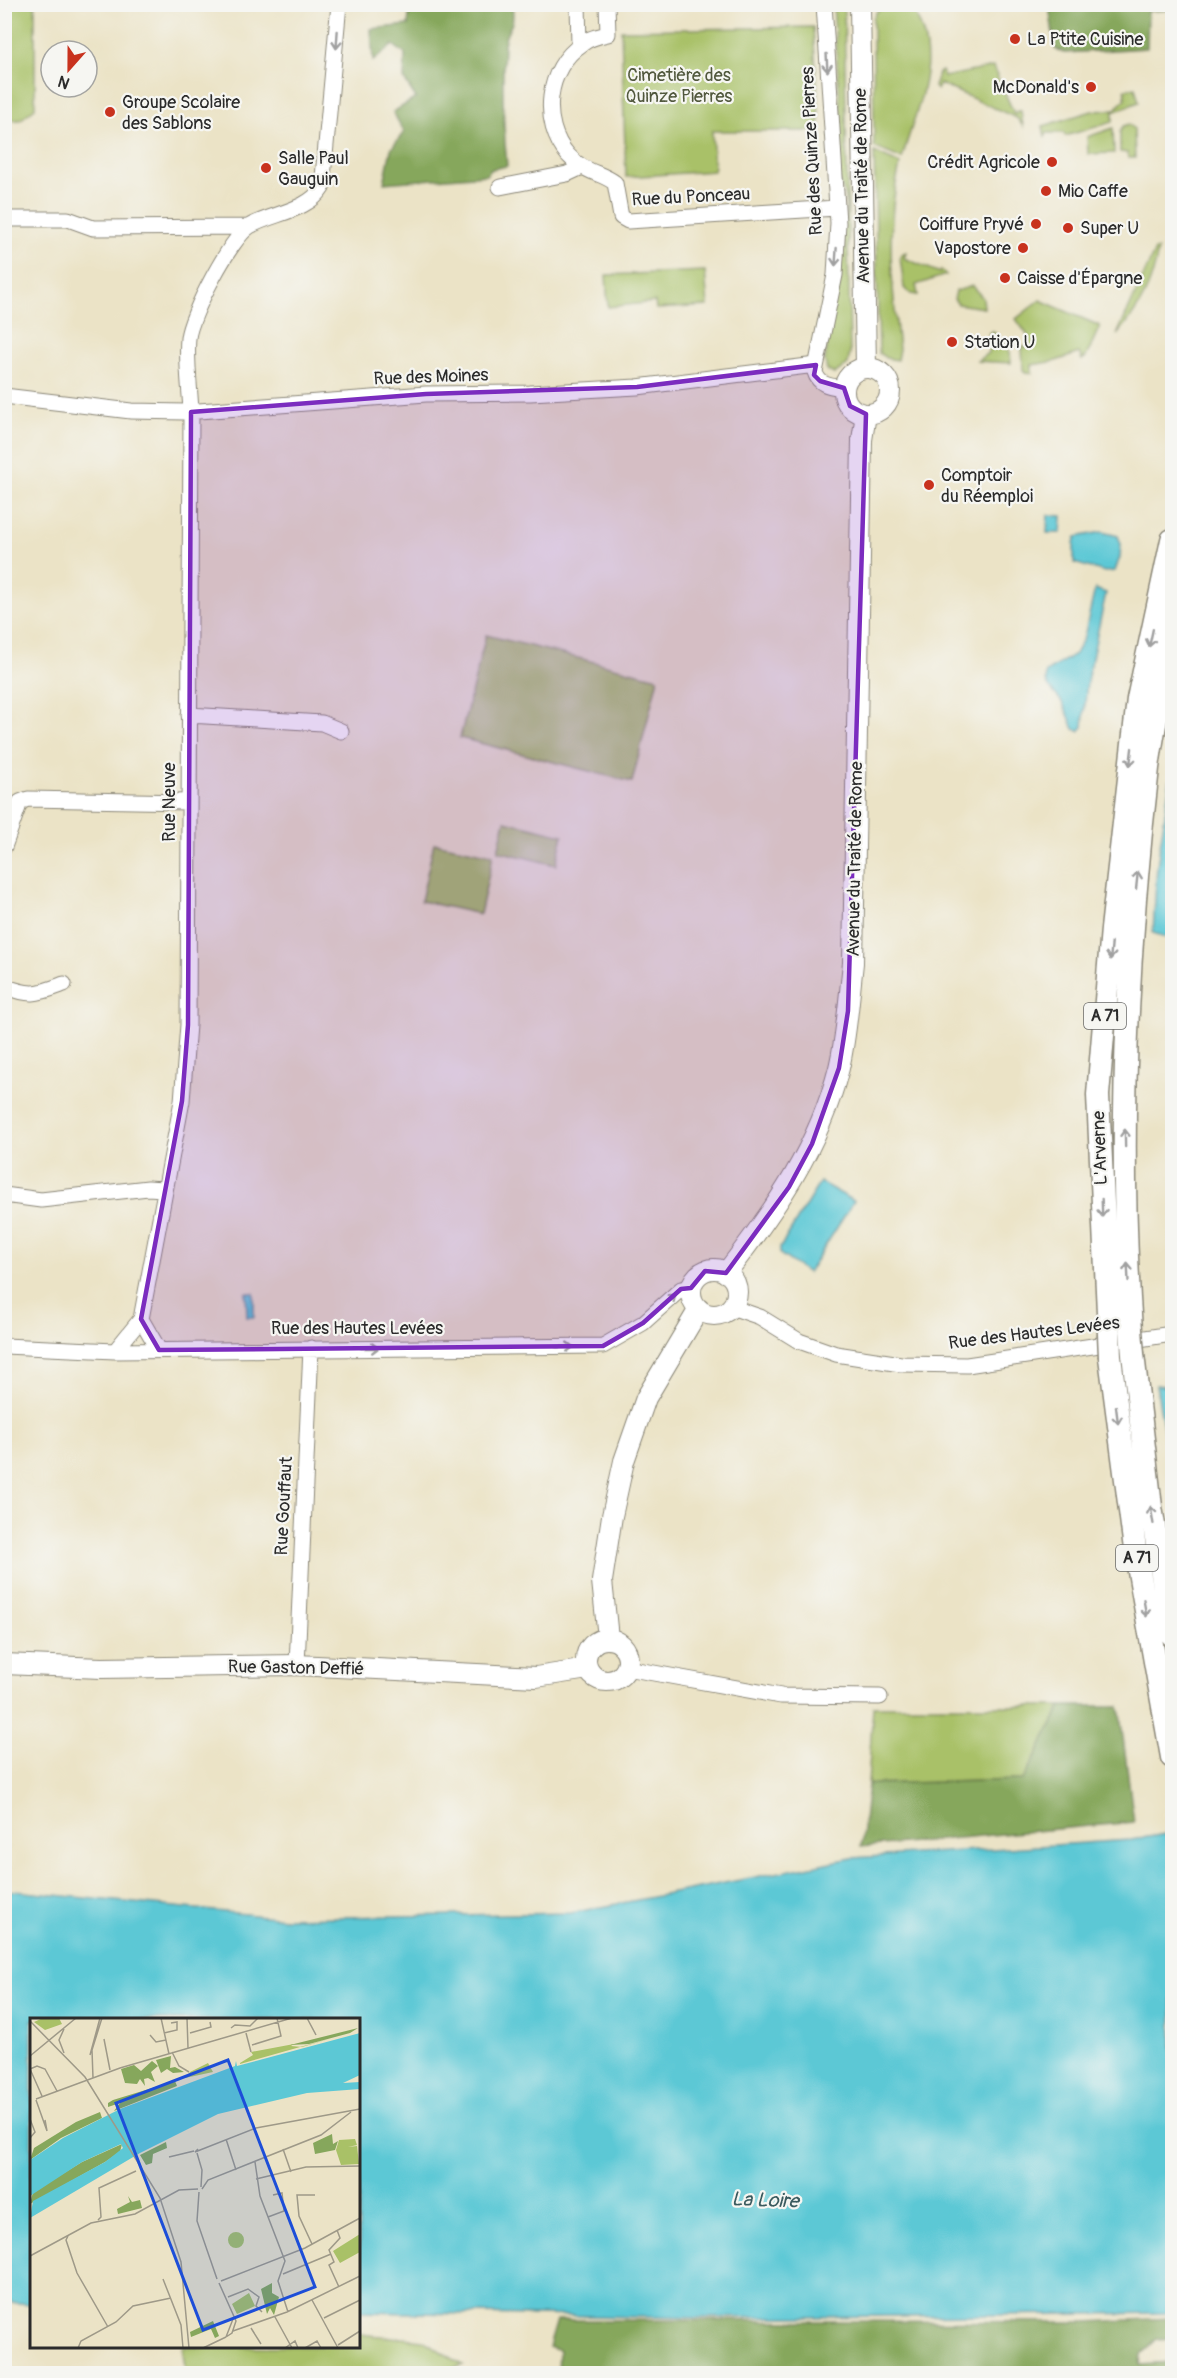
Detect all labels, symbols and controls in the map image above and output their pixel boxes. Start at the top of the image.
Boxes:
place label: La Ptite Cuisine [1027,28,1143,51]
one-way arrow [331,30,342,49]
marker: La Ptite Cuisine [1008,32,1022,46]
north arrow [39,39,99,99]
one-way arrow [822,52,833,72]
park label: Cimetière des Quinze Pierres [626,64,732,108]
street label: Rue des Quinze Pierres [796,66,828,236]
text: N [55,71,73,93]
place label: McDonald's [993,76,1079,99]
marker: McDonald's [1084,80,1098,94]
street label: Avenue du Traité de Rome [849,88,875,284]
place label: Groupe Scolaire des Sablons [122,91,240,135]
marker: Groupe Scolaire des Sablons [103,105,117,119]
place label: Salle Paul Gauguin [278,147,349,191]
place label: Crédit Agricole [927,151,1040,174]
marker: Crédit Agricole [1045,155,1059,169]
marker: Salle Paul Gauguin [259,161,273,175]
place label: Mio Caffe [1058,180,1128,203]
street label: Rue du Ponceau [631,182,751,212]
marker: Mio Caffe [1039,184,1053,198]
place label: Coiffure Pryvé [919,213,1024,236]
marker: Coiffure Pryvé [1029,217,1043,231]
place label: Super U [1080,217,1139,240]
marker: Super U [1061,221,1075,235]
place label: Vapostore [934,237,1011,260]
marker: Vapostore [1016,241,1030,255]
one-way arrow [830,247,841,267]
place label: Caisse d'Épargne [1017,267,1143,290]
marker: Caisse d'Épargne [998,271,1012,285]
place label: Station U [964,331,1036,354]
marker: Station U [945,335,959,349]
street label: Rue des Moines [373,364,489,390]
place label: Comptoir du Réemploi [941,464,1033,508]
marker: Comptoir du Réemploi [922,478,936,492]
one-way arrow [1144,629,1156,648]
one-way arrow [1125,747,1136,767]
street label: Avenue du Traité de Rome [842,761,868,957]
street label: Rue Neuve [158,762,181,842]
one-way arrow [1132,871,1143,891]
one-way arrow [1105,941,1116,960]
road number: A 71 [1084,1003,1126,1029]
street label: L'Arverne [1087,1110,1113,1186]
one-way arrow [1119,1128,1130,1148]
one-way arrow [1097,1198,1108,1218]
one-way arrow [1122,1262,1133,1282]
one-way arrow [661,1293,676,1307]
street label: Rue des Hautes Levées [947,1311,1121,1355]
street label: Rue des Hautes Levées [271,1317,443,1340]
one-way arrow [554,1341,574,1352]
one-way arrow [359,1342,379,1354]
one-way arrow [1112,1405,1123,1425]
street label: Rue Gouffaut [270,1455,298,1556]
one-way arrow [1147,1506,1158,1526]
road number: A 71 [1116,1545,1158,1571]
one-way arrow [1140,1598,1151,1618]
street label: Rue Gaston Deffié [228,1655,364,1681]
inset map [30,2018,360,2348]
water label: La Loire [731,2186,801,2214]

